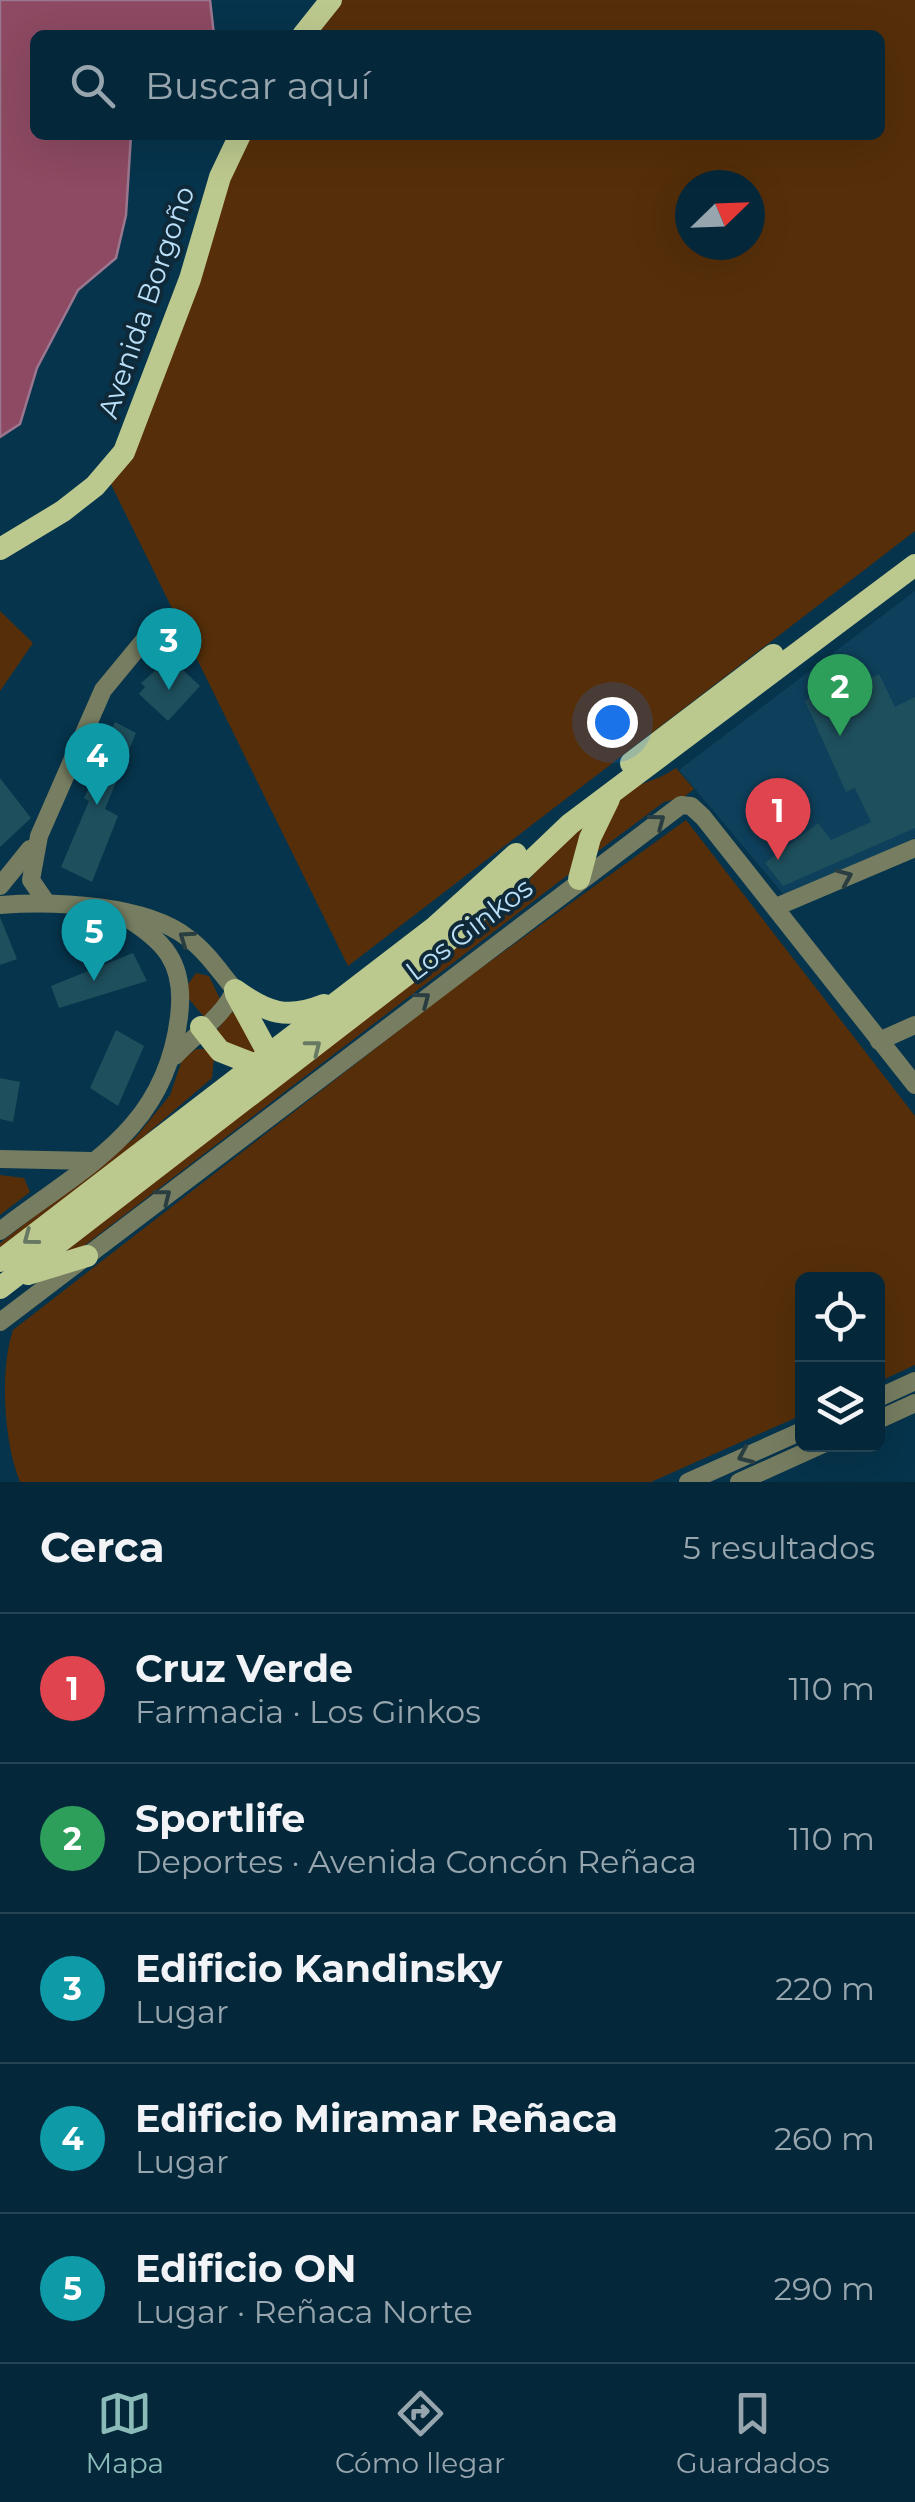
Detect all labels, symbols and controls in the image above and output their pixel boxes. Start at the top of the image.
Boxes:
search box [30,30,885,140]
icon: search [65,58,120,113]
text: Buscar aquí [145,62,371,109]
north arrow [675,170,765,260]
street label: Avenida Borgoño [90,182,202,422]
pin: 3 [136,608,202,690]
pin: 2 [808,654,872,736]
your location [587,697,638,748]
pin: 4 [64,722,130,805]
pin: 1 [746,778,810,860]
one-way arrow [646,815,665,834]
one-way arrow [835,869,853,889]
street label: Los Ginkos [399,870,539,988]
pin: 5 [62,898,126,981]
one-way arrow [179,932,197,950]
one-way arrow [412,994,430,1011]
one-way arrow [303,1041,321,1059]
one-way arrow [153,1190,171,1208]
one-way arrow [23,1227,41,1244]
map controls [795,1272,885,1452]
button: locate [795,1272,885,1362]
button: layers [795,1362,885,1452]
one-way arrow [737,1444,755,1464]
text: Cerca [40,1521,165,1573]
text: 5 resultados [683,1528,875,1567]
text: Cruz Verde [135,1645,353,1692]
text: 1 [66,1669,79,1708]
text: 110 m [788,1669,875,1708]
text: Farmacia · Los Ginkos [135,1692,481,1731]
text: Sportlife [135,1795,305,1842]
text: 2 [63,1819,82,1858]
text: 110 m [788,1819,875,1858]
text: Deportes · Avenida Concón Reñaca [135,1842,697,1881]
text: Edificio Kandinsky [135,1945,502,1992]
text: 3 [63,1969,82,2008]
text: 220 m [775,1969,875,2008]
text: Lugar [135,1992,229,2031]
text: Edificio Miramar Reñaca [135,2095,618,2142]
text: 4 [61,2119,84,2158]
text: 260 m [774,2119,875,2158]
text: Lugar [135,2142,229,2181]
text: Edificio ON [135,2245,357,2292]
text: 5 [63,2269,82,2308]
text: 290 m [774,2269,875,2308]
text: Lugar · Reñaca Norte [135,2292,473,2331]
tab: Mapa [85,2386,164,2480]
tab: Cómo llegar [335,2386,505,2480]
tab: Guardados [676,2386,830,2480]

